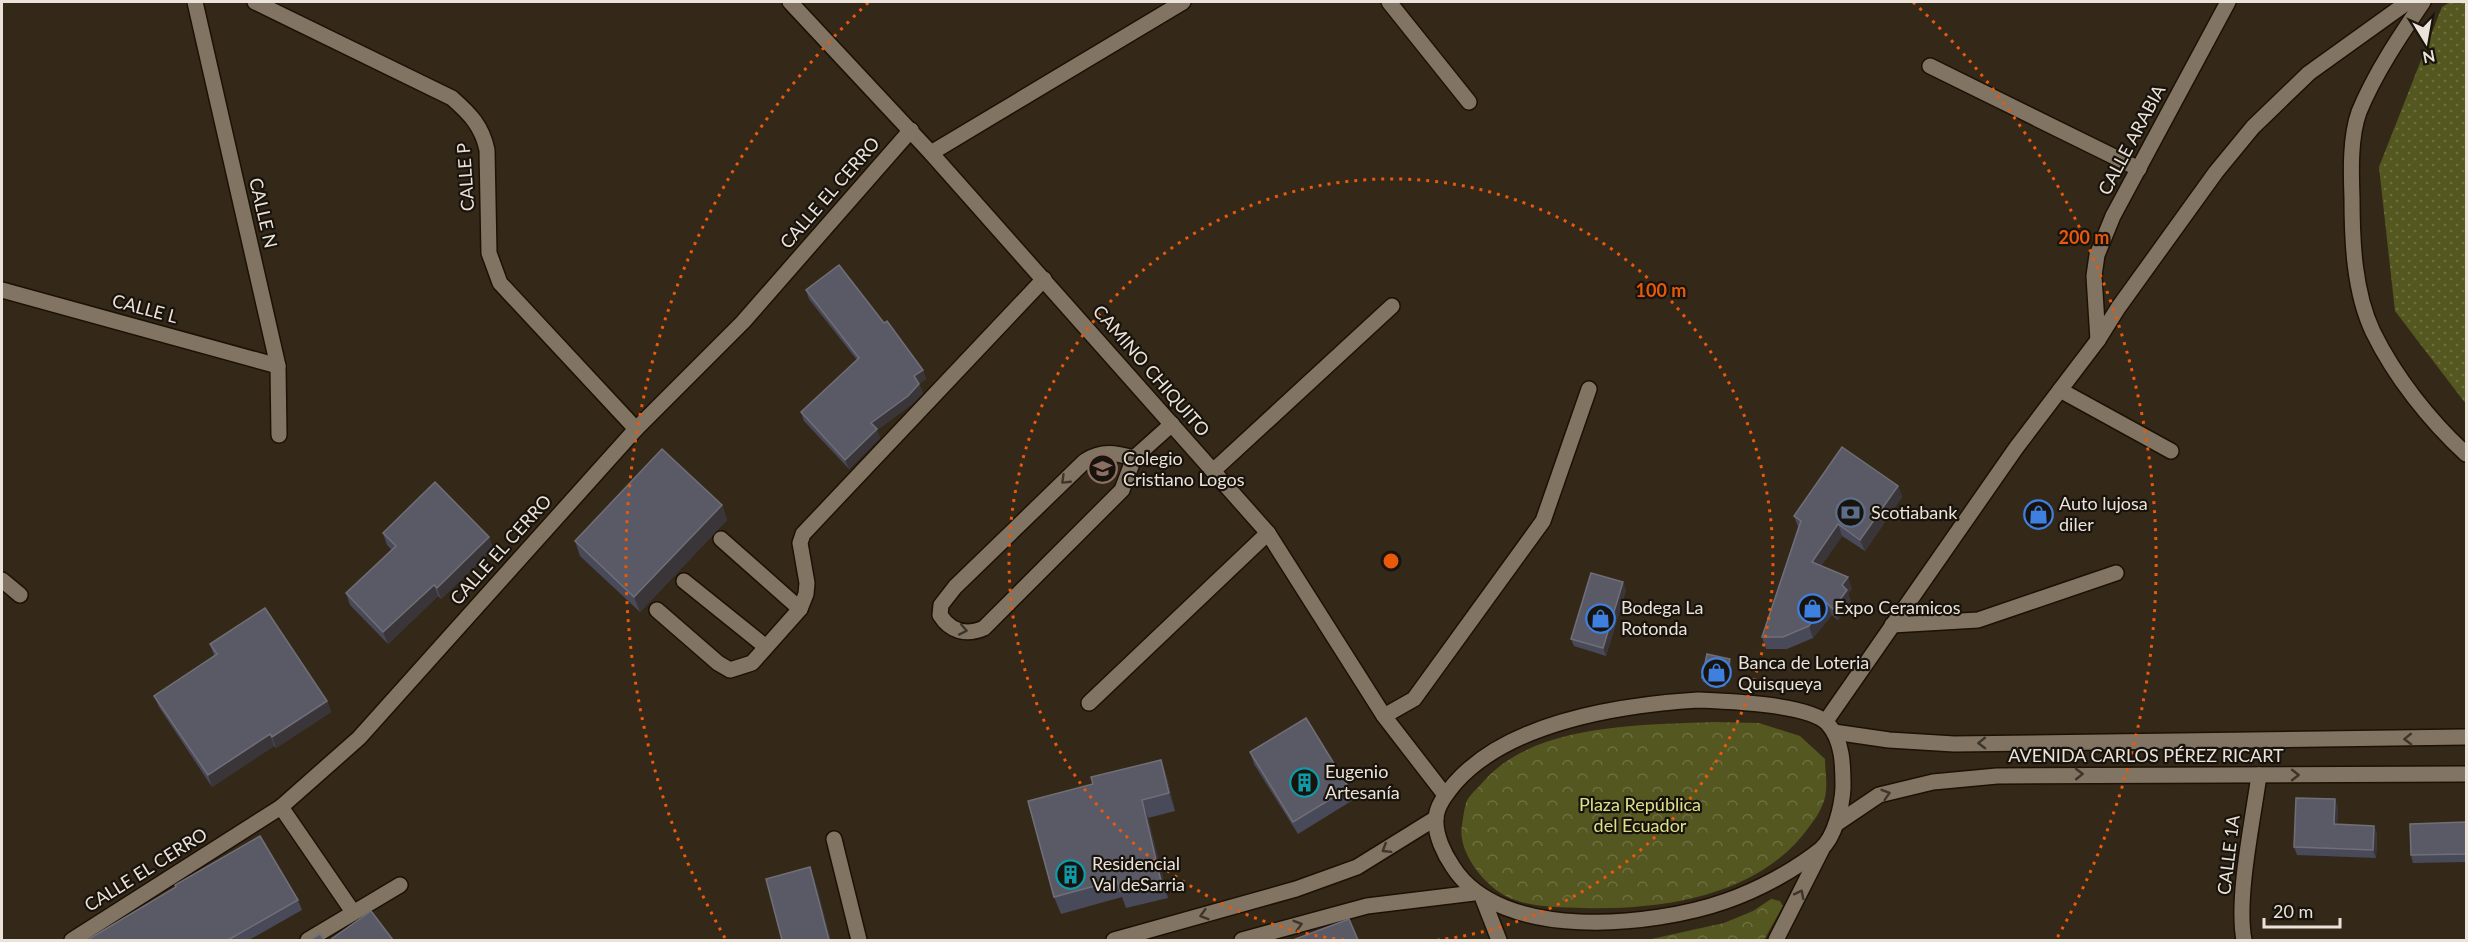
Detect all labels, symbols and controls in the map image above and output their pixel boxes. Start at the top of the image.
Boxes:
north arrow [2396,12,2456,72]
text: N [2421,47,2437,68]
street label: CALLE ARABIA [2093,80,2170,198]
street label: CALLE EL CERRO [775,132,884,253]
street label: CALLE P [452,142,478,212]
street label: CALLE N [245,175,283,250]
text: 200 m [2059,226,2109,248]
text: 100 m [1636,279,1686,301]
street label: CALLE L [110,289,180,327]
street label: CAMINO CHIQUITO [1089,300,1215,440]
place label: Colegio Cristiano Logos [1123,447,1245,490]
school or university icon: Colegio Cristiano Logos [1086,453,1118,485]
one-way arrow [1062,473,1072,484]
street label: CALLE EL CERRO [445,490,555,609]
place label: Auto lujosa diler [2059,492,2148,535]
bank icon: Scotiabank [1834,497,1866,529]
shop icon: Auto lujosa diler [2022,498,2054,530]
place label: Scotiabank [1871,501,1958,523]
centre of rings [1381,551,1401,571]
shop icon: Expo Ceramicos [1797,592,1829,624]
place label: Bodega La Rotonda [1621,596,1703,639]
place label: Expo Ceramicos [1834,596,1961,618]
shop icon: Bodega La Rotonda [1584,602,1616,634]
one-way arrow [958,623,968,636]
place label: Banca de Loteria Quisqueya [1738,651,1869,694]
shop icon: Banca de Loteria Quisqueya [1701,657,1733,689]
one-way arrow [2404,732,2413,745]
one-way arrow [1978,737,1987,749]
street label: AVENIDA CARLOS PÉREZ RICART [2008,744,2284,766]
place label: Eugenio Artesanía [1325,760,1400,803]
building icon: Eugenio Artesanía [1288,766,1320,798]
one-way arrow [2074,768,2083,781]
one-way arrow [2290,769,2299,781]
one-way arrow [1880,789,1891,801]
park label: Plaza República del Ecuador [1579,793,1701,836]
street label: CALLE 1A [2212,813,2244,896]
street label: CALLE EL CERRO [80,823,211,916]
one-way arrow [1382,842,1392,854]
place label: Residencial Val deSarria [1092,852,1185,895]
building icon: Residencial Val deSarria [1055,858,1087,890]
one-way arrow [1792,889,1804,900]
scale bar [2264,891,2340,929]
text: 20 m [2273,900,2313,922]
one-way arrow [1199,908,1209,921]
one-way arrow [1292,920,1303,932]

